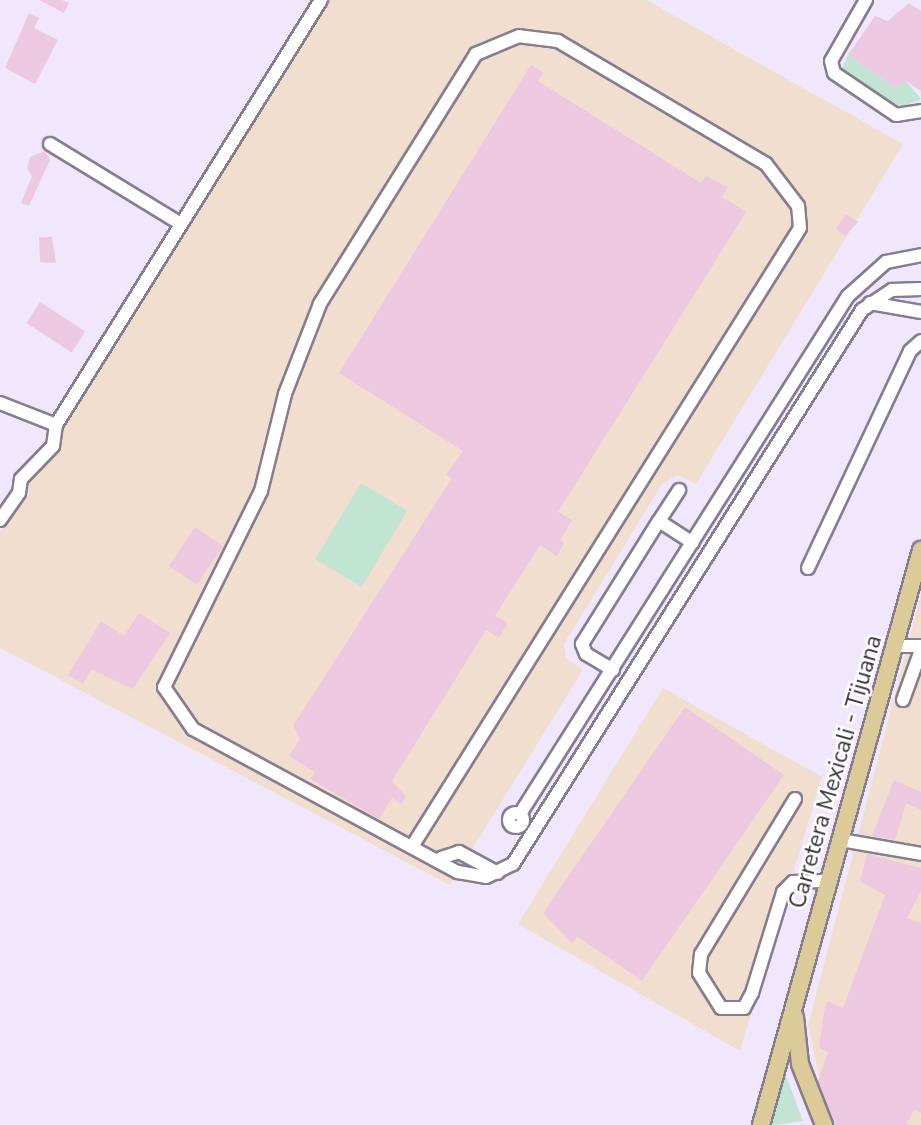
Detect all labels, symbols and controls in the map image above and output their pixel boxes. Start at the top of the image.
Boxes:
street label: Carretera Mexicali - Tijuana [784,632,888,912]

